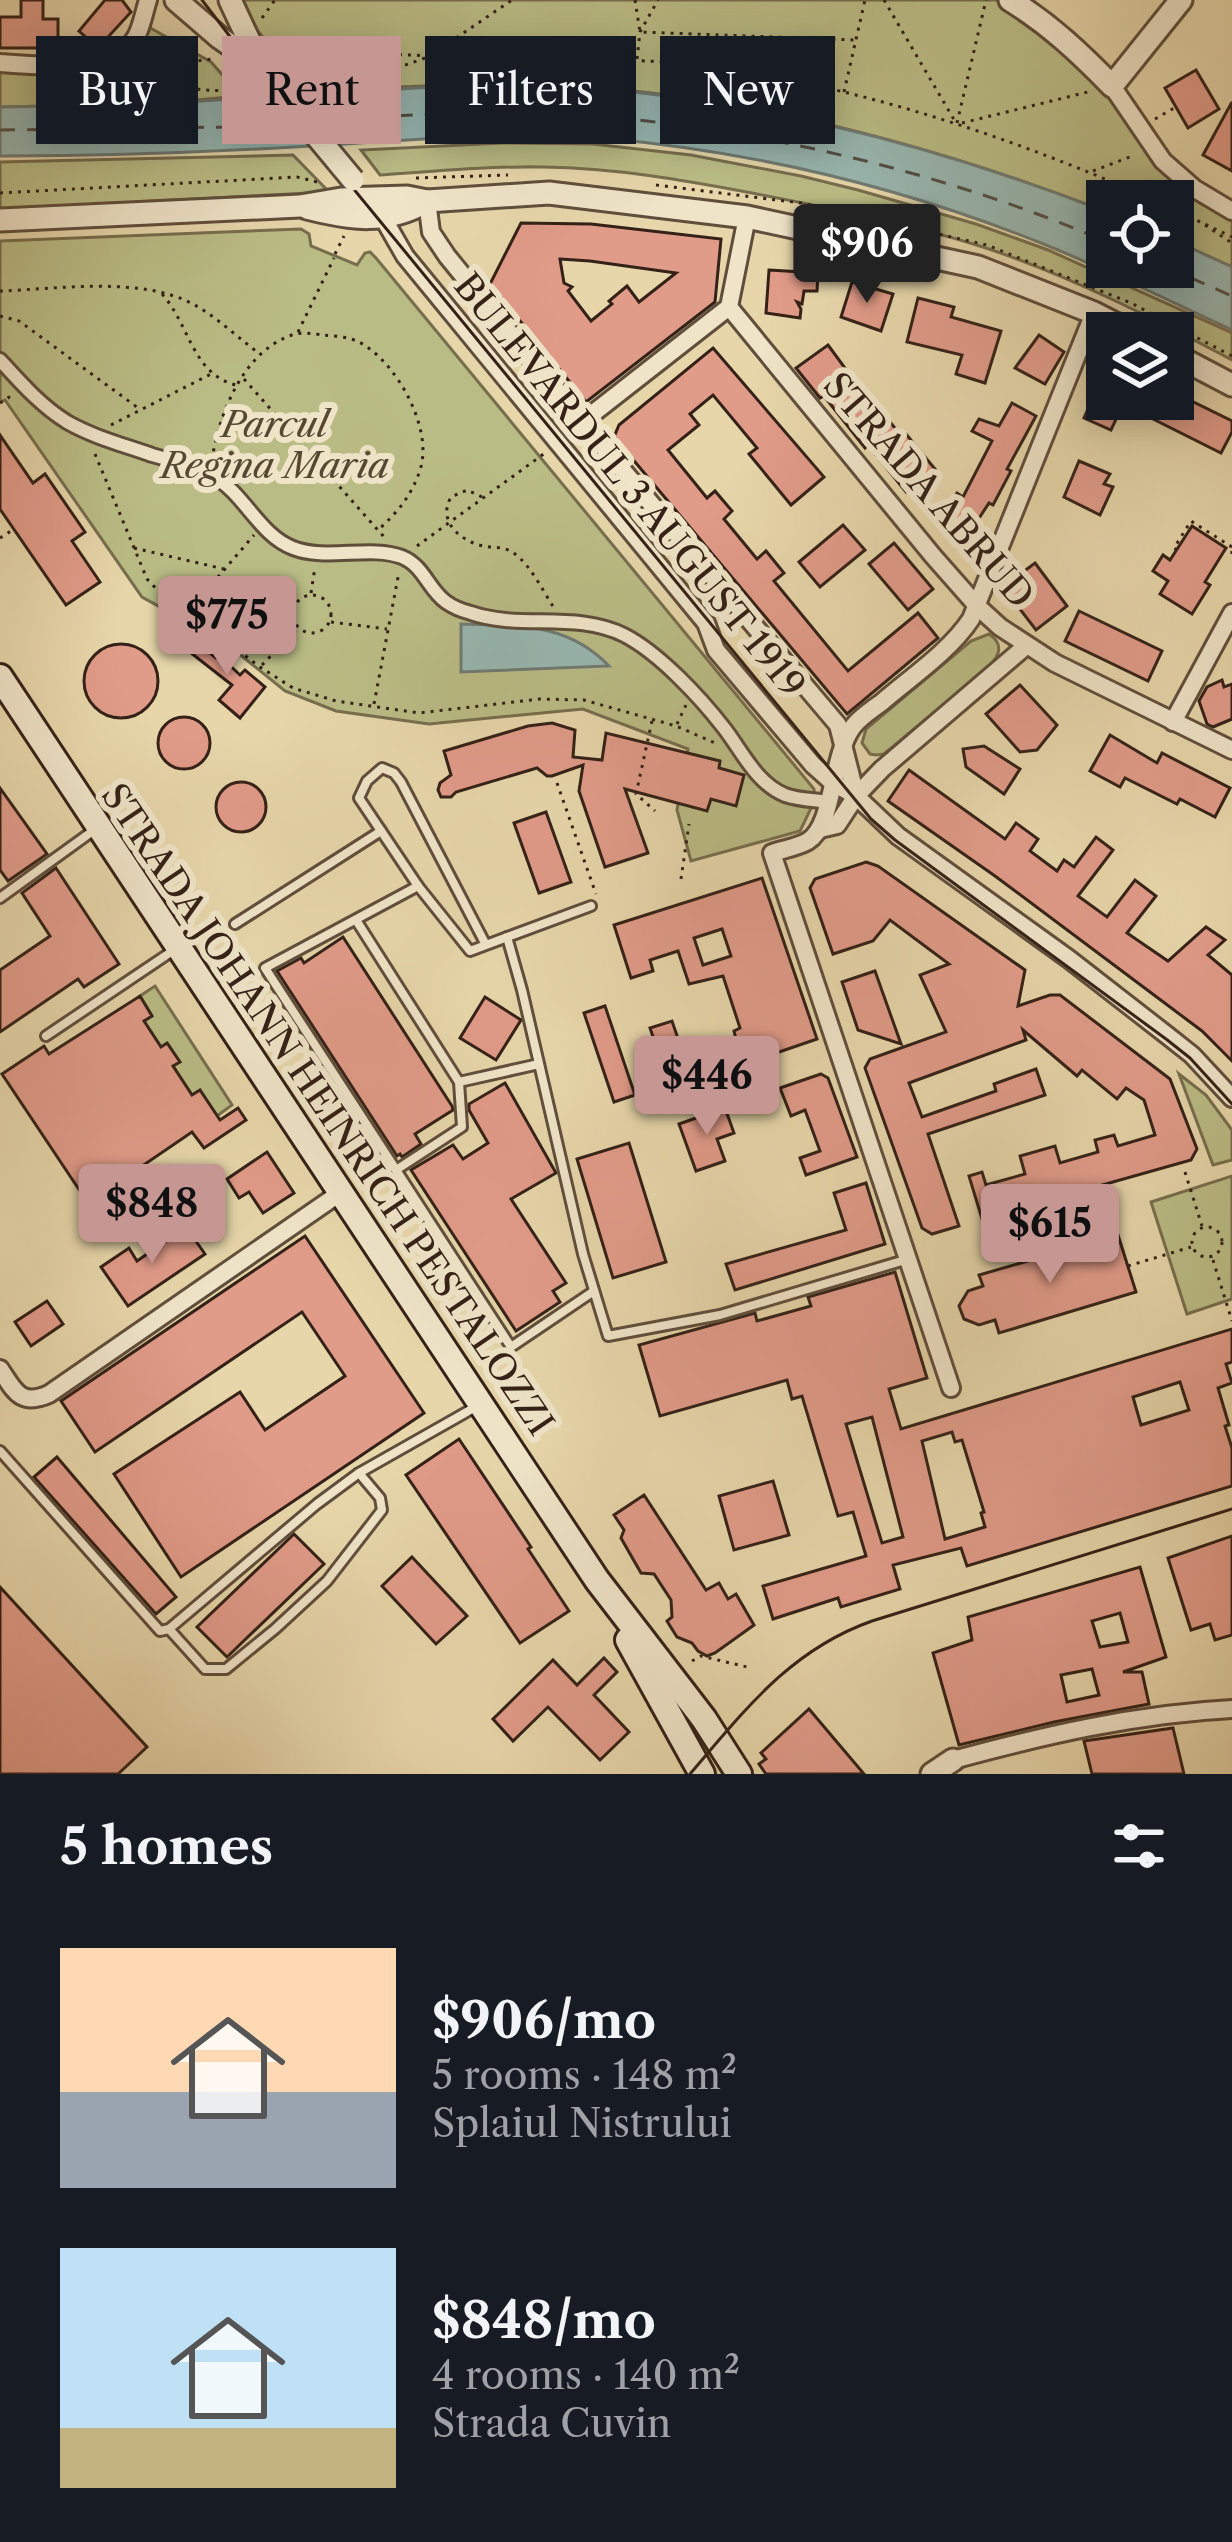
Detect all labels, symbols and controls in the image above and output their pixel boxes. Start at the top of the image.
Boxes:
chip: Buy [36,36,198,144]
chip: Rent [222,36,401,144]
chip: Filters [425,36,636,144]
chip: New [660,36,835,144]
map controls [1086,180,1194,420]
button: locate [1086,180,1194,288]
pin: $906 [796,204,938,306]
text: $906 [820,219,914,267]
street label: BULEVARDUL 3 AUGUST 1919 [445,264,815,706]
button: layers [1086,312,1194,420]
street label: STRADA ABRUD [815,363,1043,617]
park label: Parcul Regina Maria [158,402,389,487]
pin: $775 [156,576,298,678]
text: $775 [185,591,269,639]
street label: STRADA JOHANN HEINRICH PESTALOZZI [93,775,563,1443]
pin: $446 [636,1036,778,1138]
text: $446 [661,1051,753,1099]
pin: $848 [81,1164,223,1266]
text: $848 [106,1179,198,1227]
pin: $615 [979,1184,1121,1286]
text: $615 [1008,1199,1092,1247]
icon: filters [1106,1813,1172,1879]
text: 5 homes [60,1815,273,1877]
text: $906/mo [432,1989,656,2051]
icon: home [156,1996,300,2140]
text: 5 rooms · 148 m² [432,2051,737,2099]
text: Splaiul Nistrului [432,2099,732,2147]
text: $848/mo [432,2289,656,2351]
icon: home [156,2296,300,2440]
text: 4 rooms · 140 m² [432,2351,740,2399]
text: Strada Cuvin [432,2399,671,2447]

